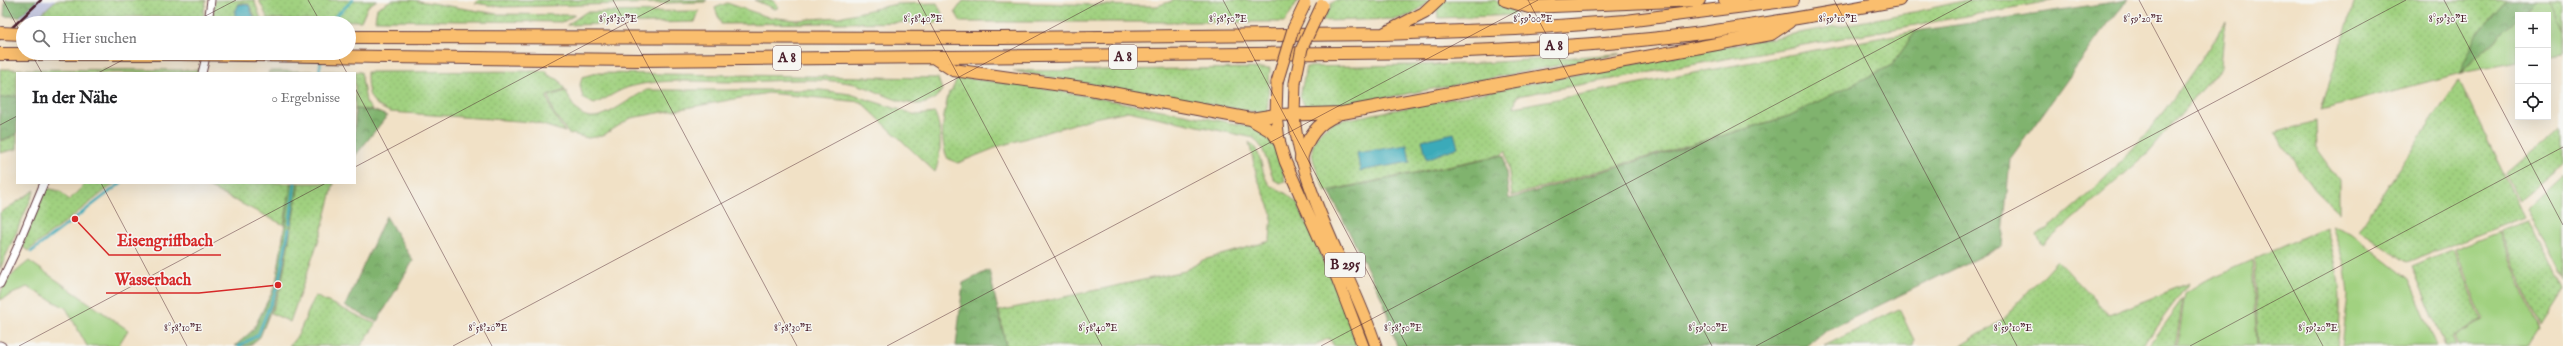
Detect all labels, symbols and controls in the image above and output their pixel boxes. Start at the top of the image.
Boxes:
map controls [2515,12,2551,120]
button: + [2515,12,2551,48]
text: 8°58'30"E [599,13,637,26]
text: 8°58'40"E [903,13,943,26]
text: 8°58'50"E [1209,13,1247,26]
text: 8°59'00"E [1513,13,1553,26]
text: 8°59'10"E [1819,13,1857,26]
text: 8°59'20"E [2123,13,2163,26]
text: 8°59'30"E [2429,13,2467,26]
search box [16,16,356,60]
icon: search [30,27,52,49]
text: Hier suchen [62,29,137,48]
road number: A 8 [1540,34,1568,58]
road number: A 8 [1109,45,1137,69]
road number: A 8 [773,46,801,70]
button: − [2515,48,2551,84]
button: locate [2515,84,2551,120]
text: In der Nähe [32,88,117,109]
text: 0 Ergebnisse [272,90,340,107]
callout: Eisengriffbach [109,227,221,255]
text: Eisengriffbach [117,232,214,252]
road number: B 295 [1325,253,1365,277]
callout: Wasserbach [106,265,199,293]
text: Wasserbach [114,271,192,291]
text: 8°58'10"E [164,322,202,335]
text: 8°58'20"E [469,322,508,335]
text: 8°58'30"E [774,322,812,335]
text: 8°58'40"E [1078,322,1118,335]
text: 8°58'50"E [1384,322,1422,335]
text: 8°59'00"E [1688,322,1728,335]
text: 8°59'10"E [1994,322,2032,335]
text: 8°59'20"E [2298,322,2338,335]

